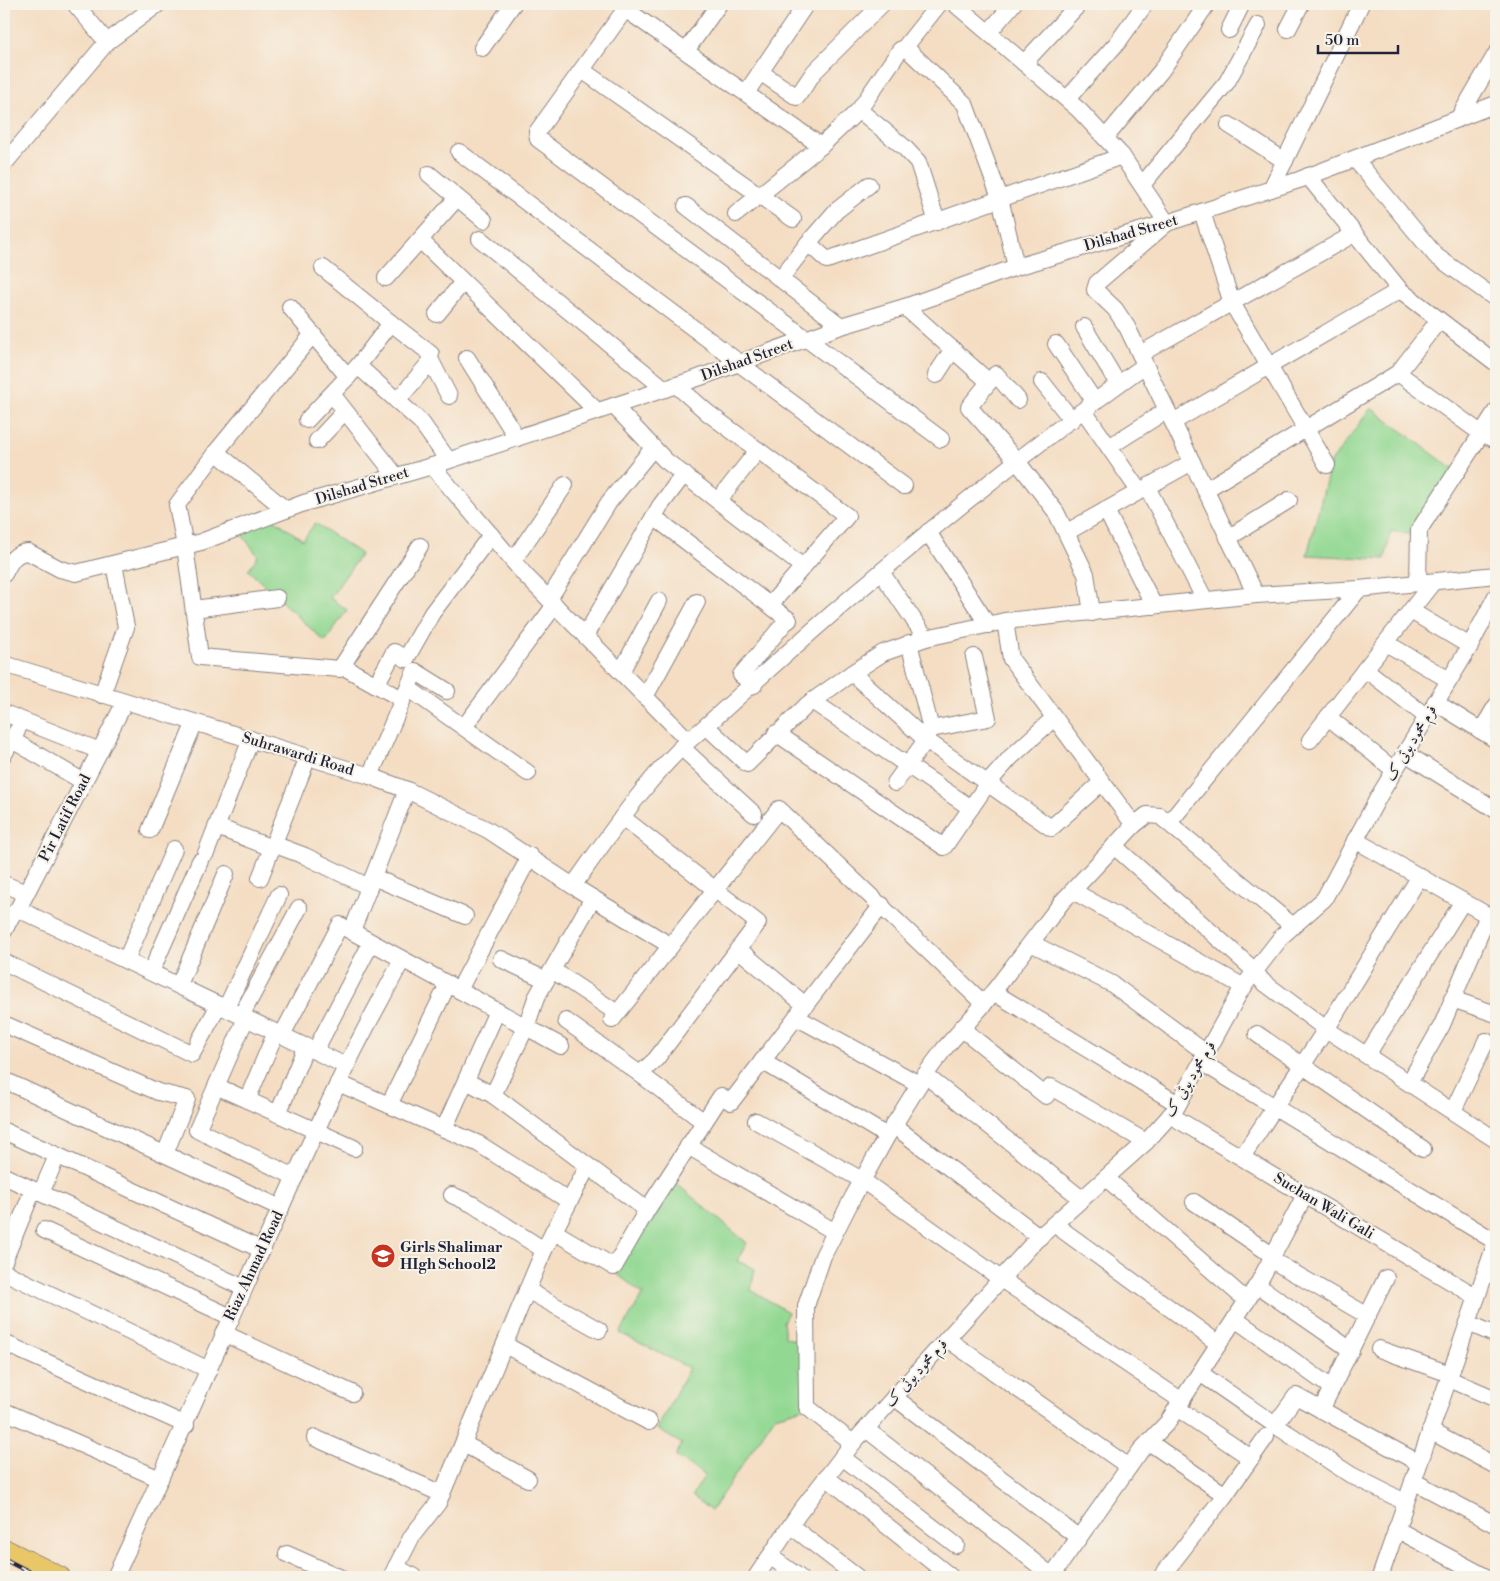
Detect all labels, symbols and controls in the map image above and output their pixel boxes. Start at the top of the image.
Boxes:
scale bar [1318,22,1398,54]
text: 50 m [1325,31,1359,50]
street label: Dilshad Street [1082,210,1181,255]
street label: Dilshad Street [698,334,796,385]
street label: Dilshad Street [313,463,412,509]
street label: فرم محمود بوٹی ک [1381,701,1444,786]
street label: Suhrawardi Road [240,728,357,780]
street label: Pir Latif Road [35,771,95,865]
street label: فرم محمود بوٹی ک [1160,1037,1223,1122]
street label: Suchan Wali Gali [1270,1169,1378,1244]
street label: Riaz Ahmad Road [220,1207,288,1324]
place label: Girls Shalimar HIgh School2 [400,1238,503,1274]
school or university icon: Girls Shalimar HIgh School2 [370,1243,396,1269]
street label: فرم محمود بوٹی ک [880,1335,954,1413]

